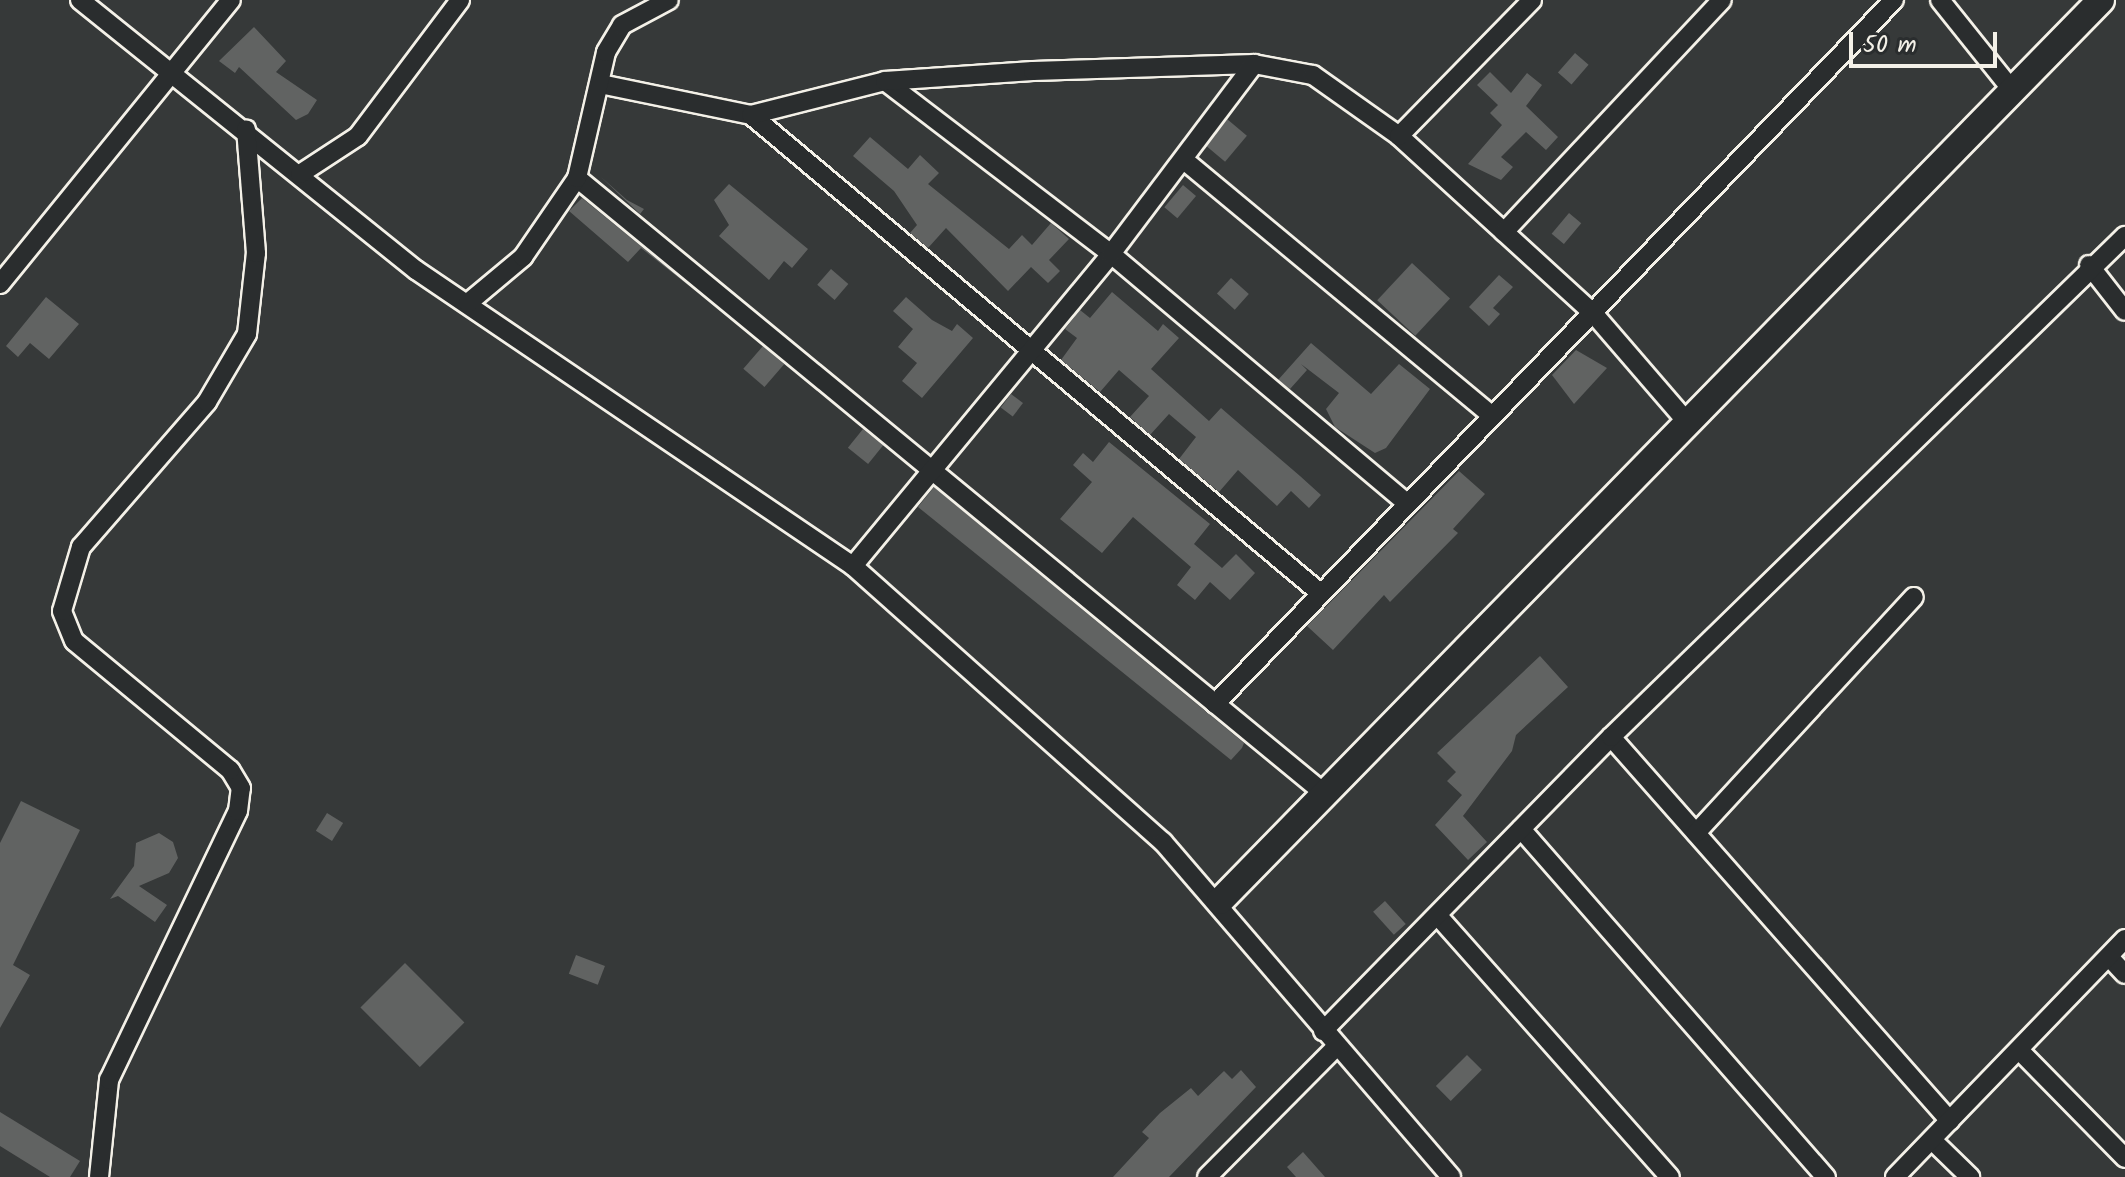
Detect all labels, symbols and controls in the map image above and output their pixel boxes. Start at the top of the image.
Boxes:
scale bar [1853,16,2001,66]
text: 50 m [1863,26,1917,65]

